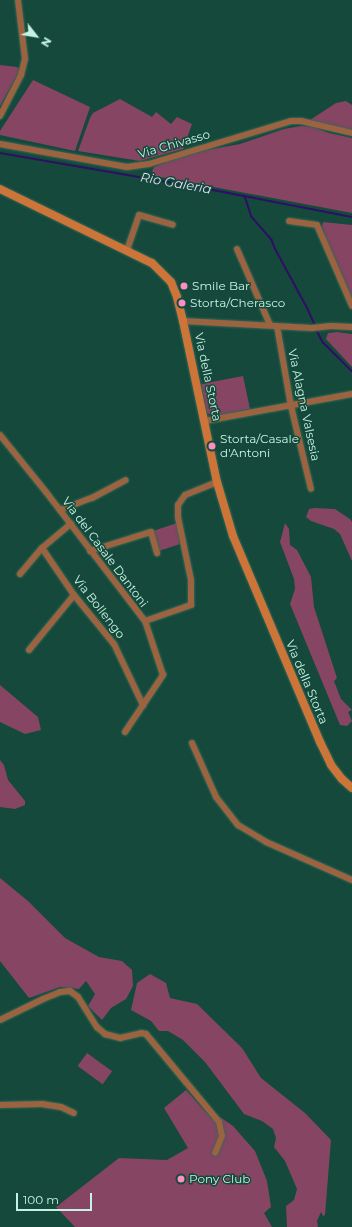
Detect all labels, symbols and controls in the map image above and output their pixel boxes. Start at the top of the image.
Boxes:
north arrow [16,16,56,56]
text: N [38,35,55,50]
street label: Via Chivasso [136,127,212,161]
water label: Rio Galeria [139,169,213,197]
place label: Smile Bar [192,279,250,293]
marker: Smile Bar [179,281,189,291]
place label: Storta/Cherasco [190,296,285,310]
marker: Storta/Cherasco [177,298,187,308]
street label: Via della Storta [192,332,224,422]
street label: Via Alagna Valsesia [285,348,323,462]
place label: Storta/Casale d'Antoni [220,432,299,460]
marker: Storta/Casale d'Antoni [207,441,217,451]
street label: Via del Casale Dantoni [59,494,151,610]
street label: Via Bollengo [70,573,128,641]
street label: Via della Storta [283,638,331,726]
place label: Pony Club [189,1172,250,1186]
marker: Pony Club [176,1174,186,1184]
scale bar [18,1185,94,1211]
text: 100 m [23,1192,59,1207]

